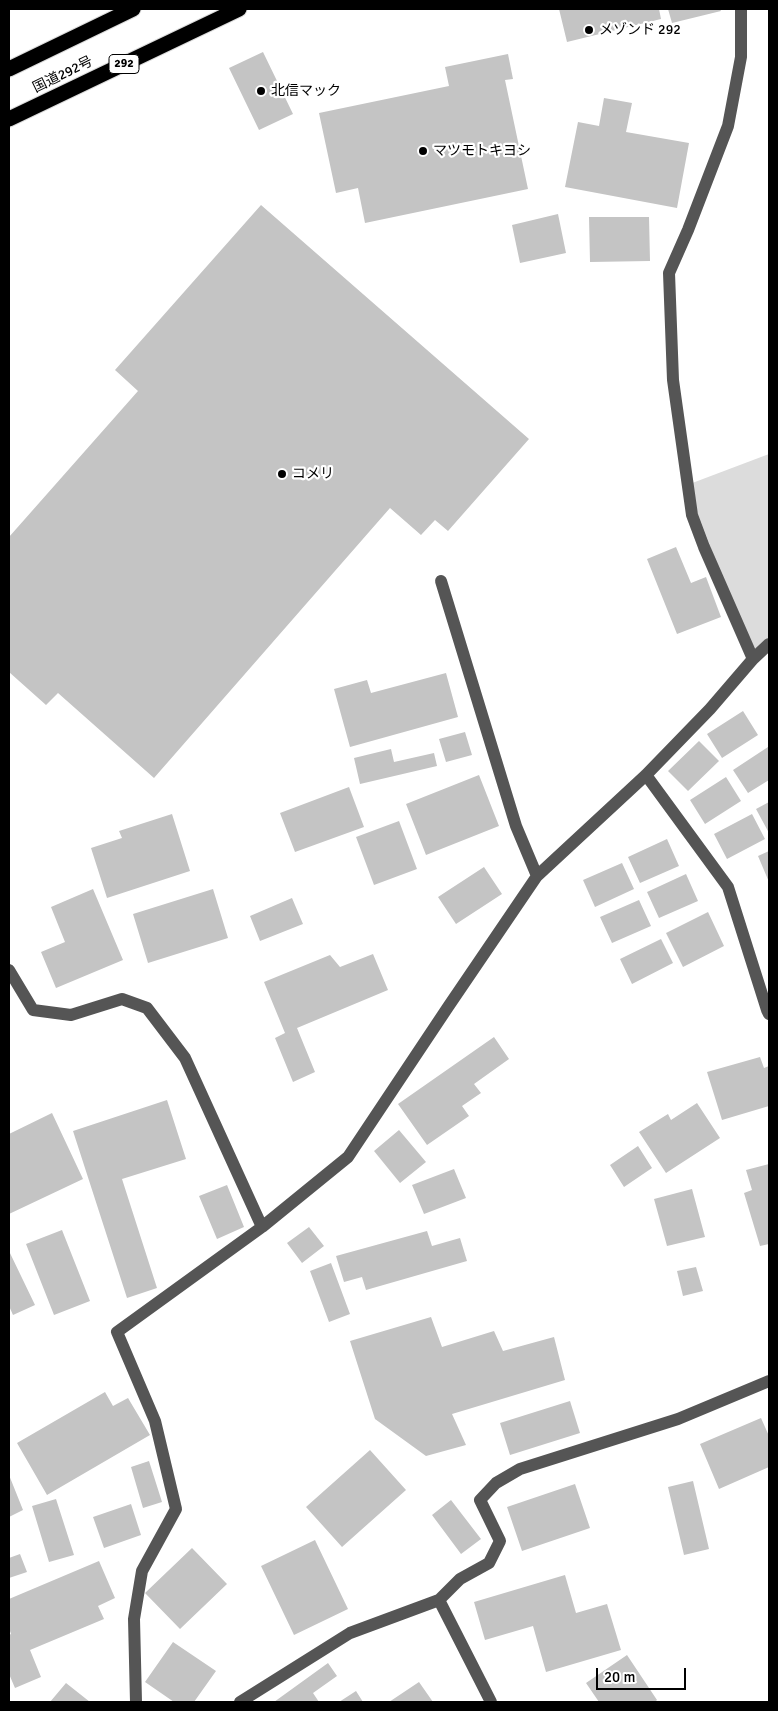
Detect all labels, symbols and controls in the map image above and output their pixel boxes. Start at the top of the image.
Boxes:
place label: メゾンド 292 [599,22,681,38]
marker: メゾンド 292 [583,24,595,36]
street label: 国道292号 [30,53,96,97]
road number: 292 [109,54,139,74]
place label: 北信マック [271,83,341,99]
marker: 北信マック [255,85,267,97]
place label: マツモトキヨシ [433,143,531,159]
marker: マツモトキヨシ [417,145,429,157]
place label: コメリ [292,466,334,482]
marker: コメリ [276,468,288,480]
scale bar [598,1658,688,1690]
text: 20 m [604,1668,635,1686]

